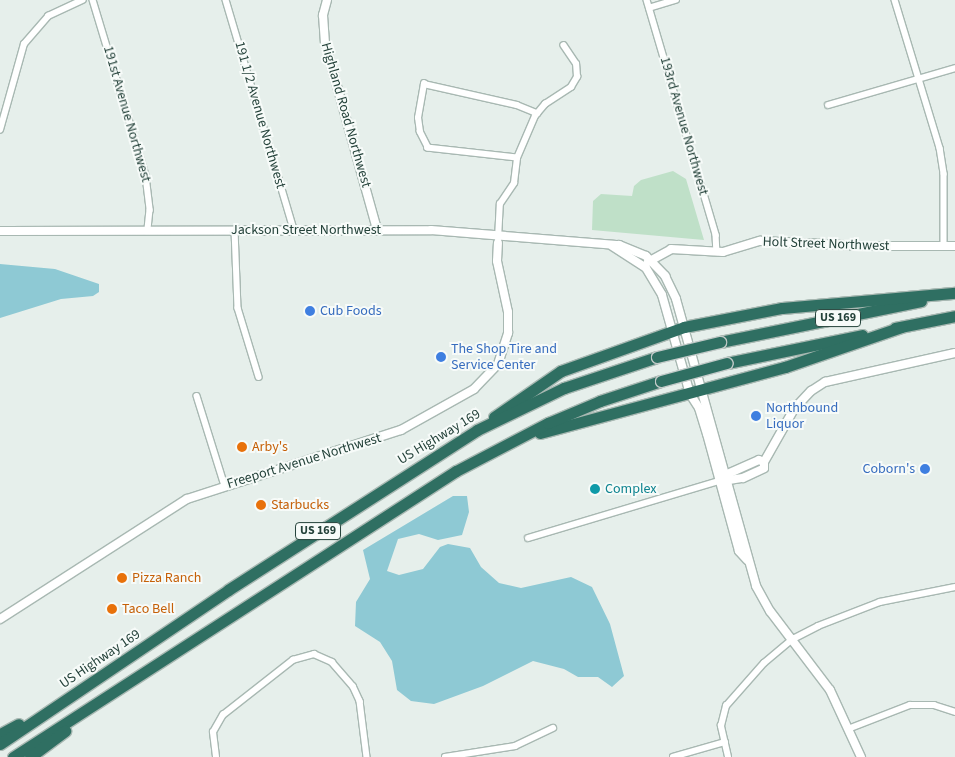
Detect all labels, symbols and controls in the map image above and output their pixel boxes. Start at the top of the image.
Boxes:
street label: 191 1/2 Avenue Northwest [231,39,289,191]
street label: Highland Road Northwest [317,41,375,189]
street label: 191st Avenue Northwest [99,44,155,184]
street label: 193rd Avenue Northwest [656,55,712,197]
street label: Jackson Street Northwest [231,222,381,238]
street label: Holt Street Northwest [762,233,890,255]
place label: Cub Foods [320,303,382,319]
marker: Cub Foods [304,305,316,317]
road number: US 169 [814,308,862,328]
place label: The Shop Tire and Service Center [451,341,557,374]
marker: The Shop Tire and Service Center [435,351,447,363]
place label: Northbound Liquor [766,400,838,432]
street label: US Highway 169 [395,406,483,468]
marker: Northbound Liquor [750,410,762,422]
street label: Freeport Avenue Northwest [225,430,383,492]
place label: Arby's [252,439,288,455]
marker: Arby's [236,441,248,453]
place label: Coborn's [863,461,915,477]
marker: Coborn's [919,463,931,475]
place label: Complex [605,481,657,497]
marker: Complex [589,483,601,495]
place label: Starbucks [271,497,329,513]
marker: Starbucks [255,499,267,511]
road number: US 169 [294,522,342,540]
place label: Pizza Ranch [132,570,201,586]
marker: Pizza Ranch [116,572,128,584]
place label: Taco Bell [122,601,174,617]
marker: Taco Bell [106,603,118,615]
street label: US Highway 169 [57,626,143,692]

